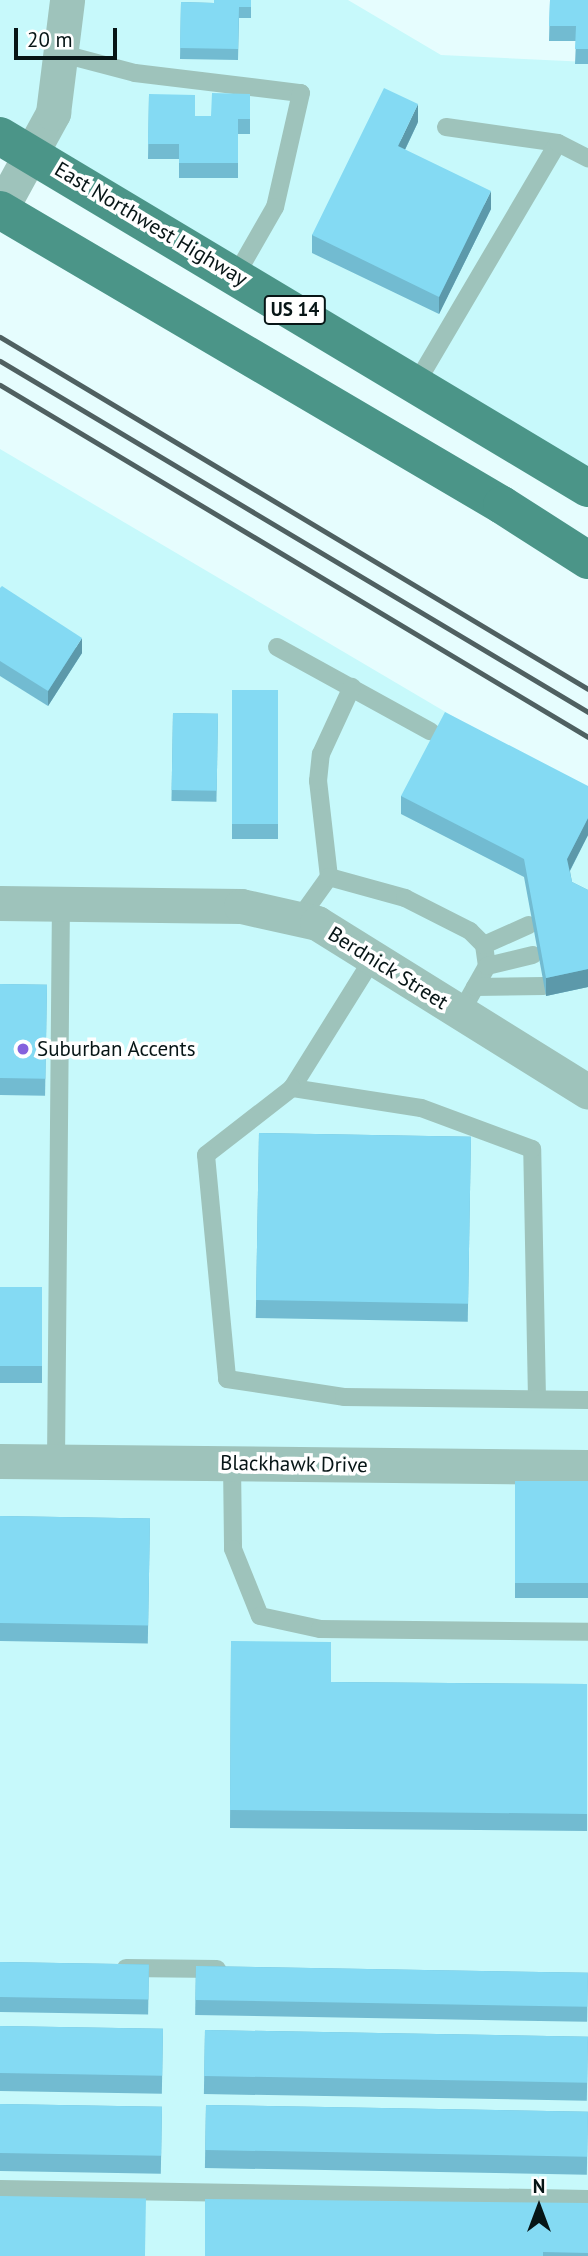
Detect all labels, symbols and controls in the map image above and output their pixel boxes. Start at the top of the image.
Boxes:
scale bar [18,14,121,58]
text: 20 m [27,26,73,53]
street label: East Northwest Highway [50,156,252,292]
road number: US 14 [264,294,326,326]
street label: Berdnick Street [323,921,453,1015]
place label: Suburban Accents [37,1036,196,1062]
marker: Suburban Accents [15,1041,31,1057]
street label: Blackhawk Drive [220,1450,368,1478]
north arrow [504,2172,574,2242]
text: N [533,2174,545,2198]

